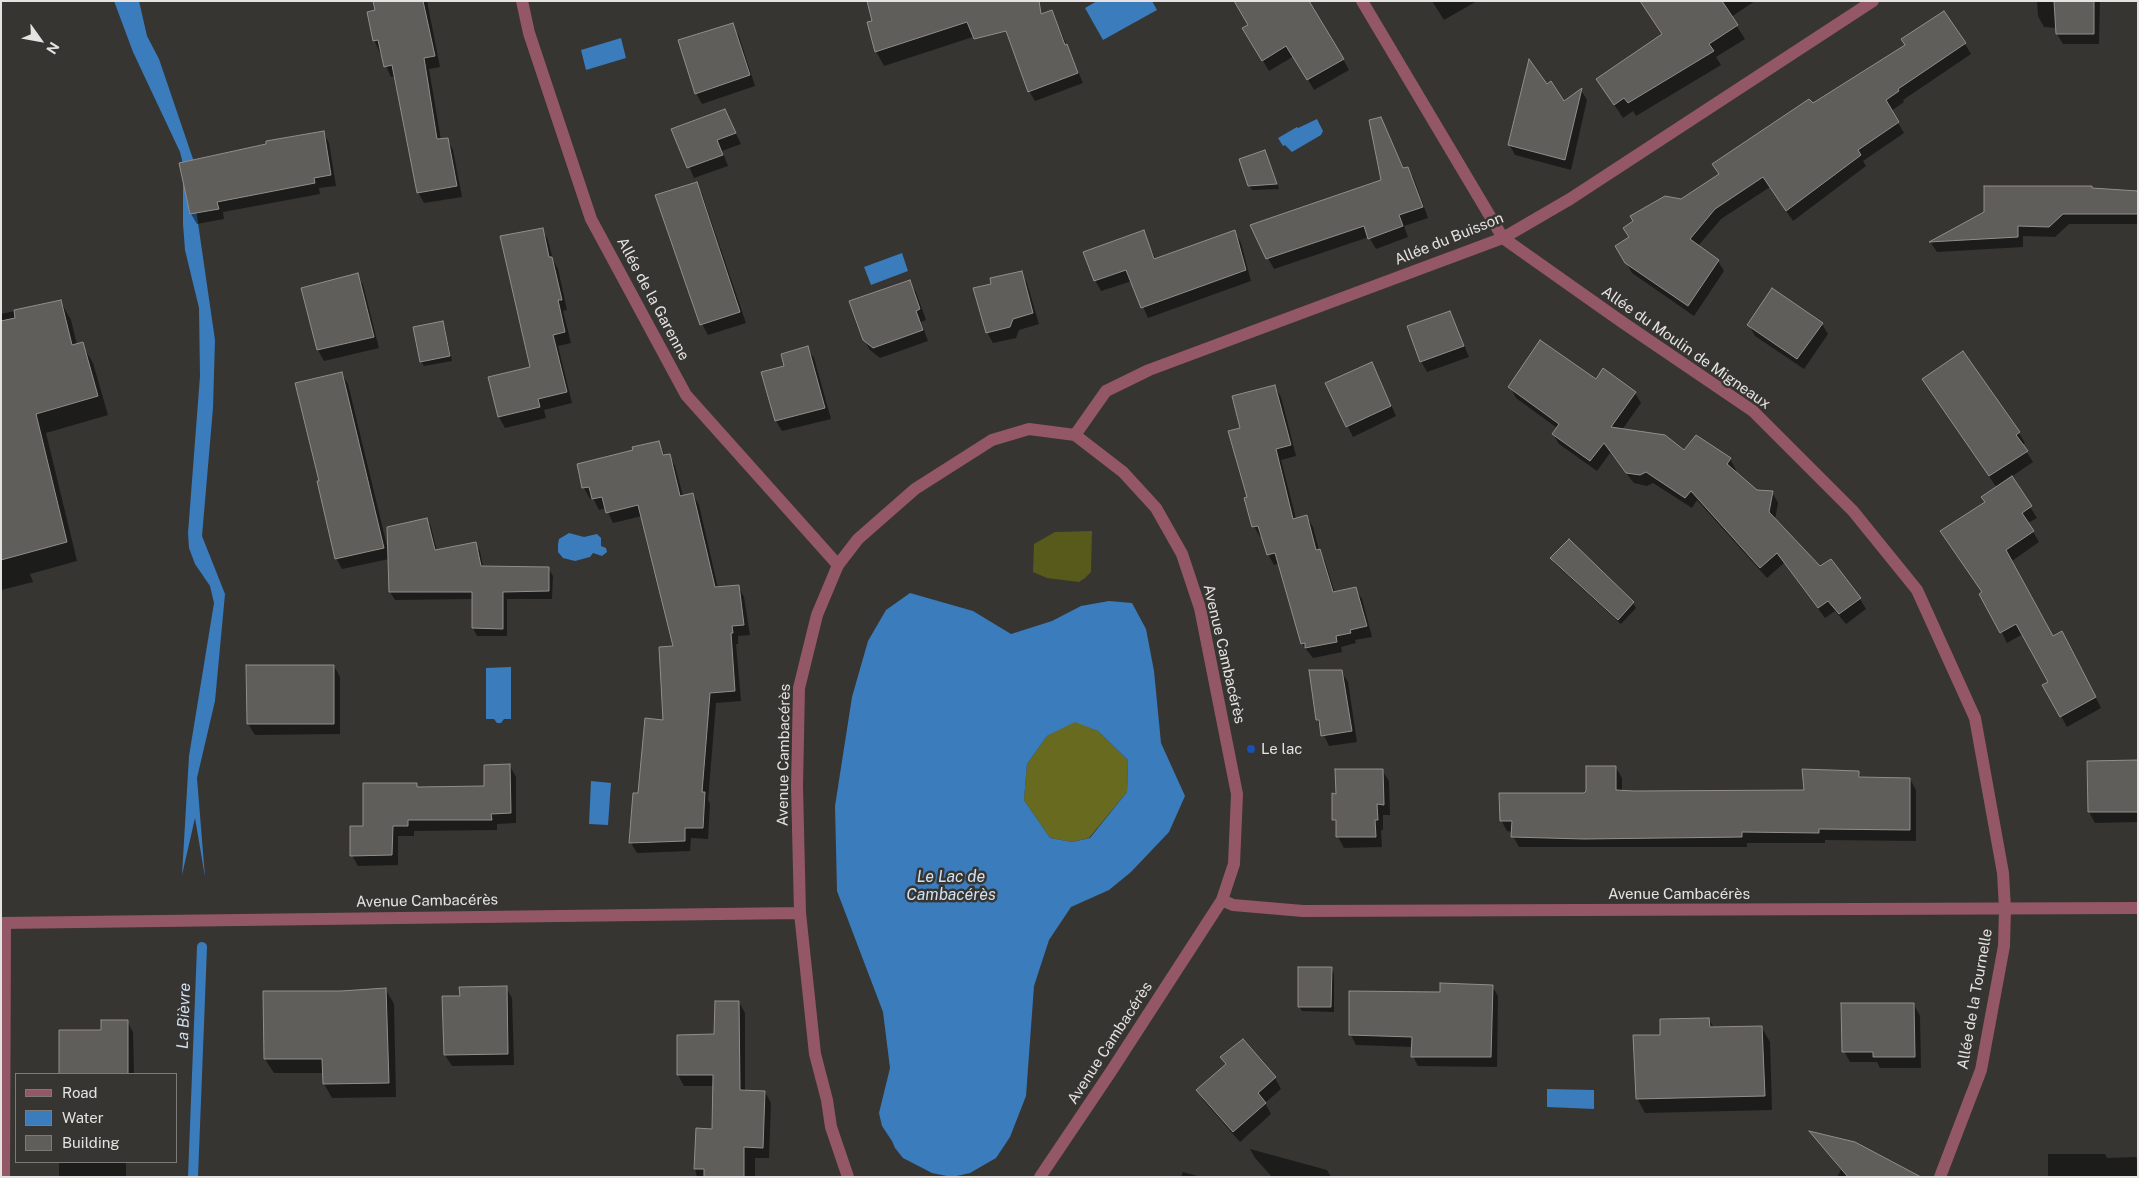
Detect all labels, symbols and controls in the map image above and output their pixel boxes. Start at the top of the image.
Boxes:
north arrow [15,15,65,65]
text: N [43,39,62,57]
street label: Allée du Buisson [1392,209,1506,269]
street label: Allée de la Garenne [613,234,693,364]
street label: Allée du Moulin de Migneaux [1598,283,1774,413]
street label: Avenue Cambacérès [1199,583,1249,725]
street label: Avenue Cambacérès [774,684,794,826]
place label: Le lac [1261,740,1302,758]
marker: Le lac [1245,743,1257,755]
water label: Le Lac de Cambacérès [906,867,996,905]
street label: Avenue Cambacérès [1608,885,1750,903]
street label: Avenue Cambacérès [356,891,498,911]
street label: Allée de la Tournelle [1954,927,1996,1071]
street label: Avenue Cambacérès [1064,978,1156,1108]
water label: La Bièvre [173,983,195,1049]
legend [15,1073,178,1163]
text: Road [62,1084,98,1101]
text: Water [62,1109,104,1126]
text: Building [62,1134,120,1151]

